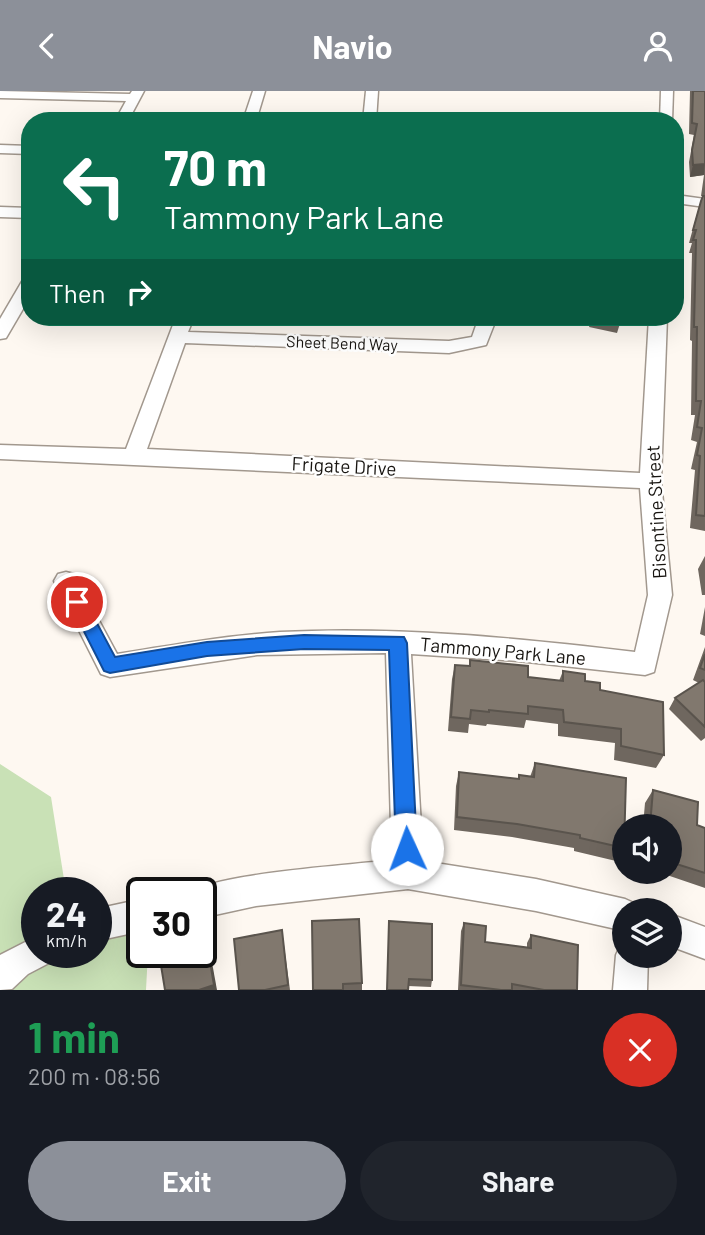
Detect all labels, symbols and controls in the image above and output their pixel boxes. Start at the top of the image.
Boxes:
icon: back [28,27,66,65]
text: Navio [312,27,393,65]
icon: person [639,27,677,65]
text: 70 m [164,137,267,196]
icon: left [49,140,140,231]
text: Tammony Park Lane [164,197,444,235]
icon: right [120,273,158,311]
text: Then [49,277,106,308]
street label: Sheet Bend Way [286,331,399,354]
street label: Bisontine Street [641,444,670,580]
street label: Frigate Drive [291,451,397,480]
pin [47,572,107,632]
icon: arrive [58,583,96,621]
street label: Tammony Park Lane [419,632,587,669]
position arrow [370,812,444,886]
map controls [612,814,682,968]
button: sound [612,814,682,884]
speed limit sign: 30 [126,877,217,968]
text: 24 [46,892,87,934]
button: layers [612,898,682,968]
text: km/h [46,929,87,951]
text: 1 min [28,1011,120,1061]
button: close [603,1013,677,1087]
text: 200 m · 08:56 [28,1062,160,1090]
button: Exit [28,1141,346,1221]
button: Share [360,1141,677,1221]

